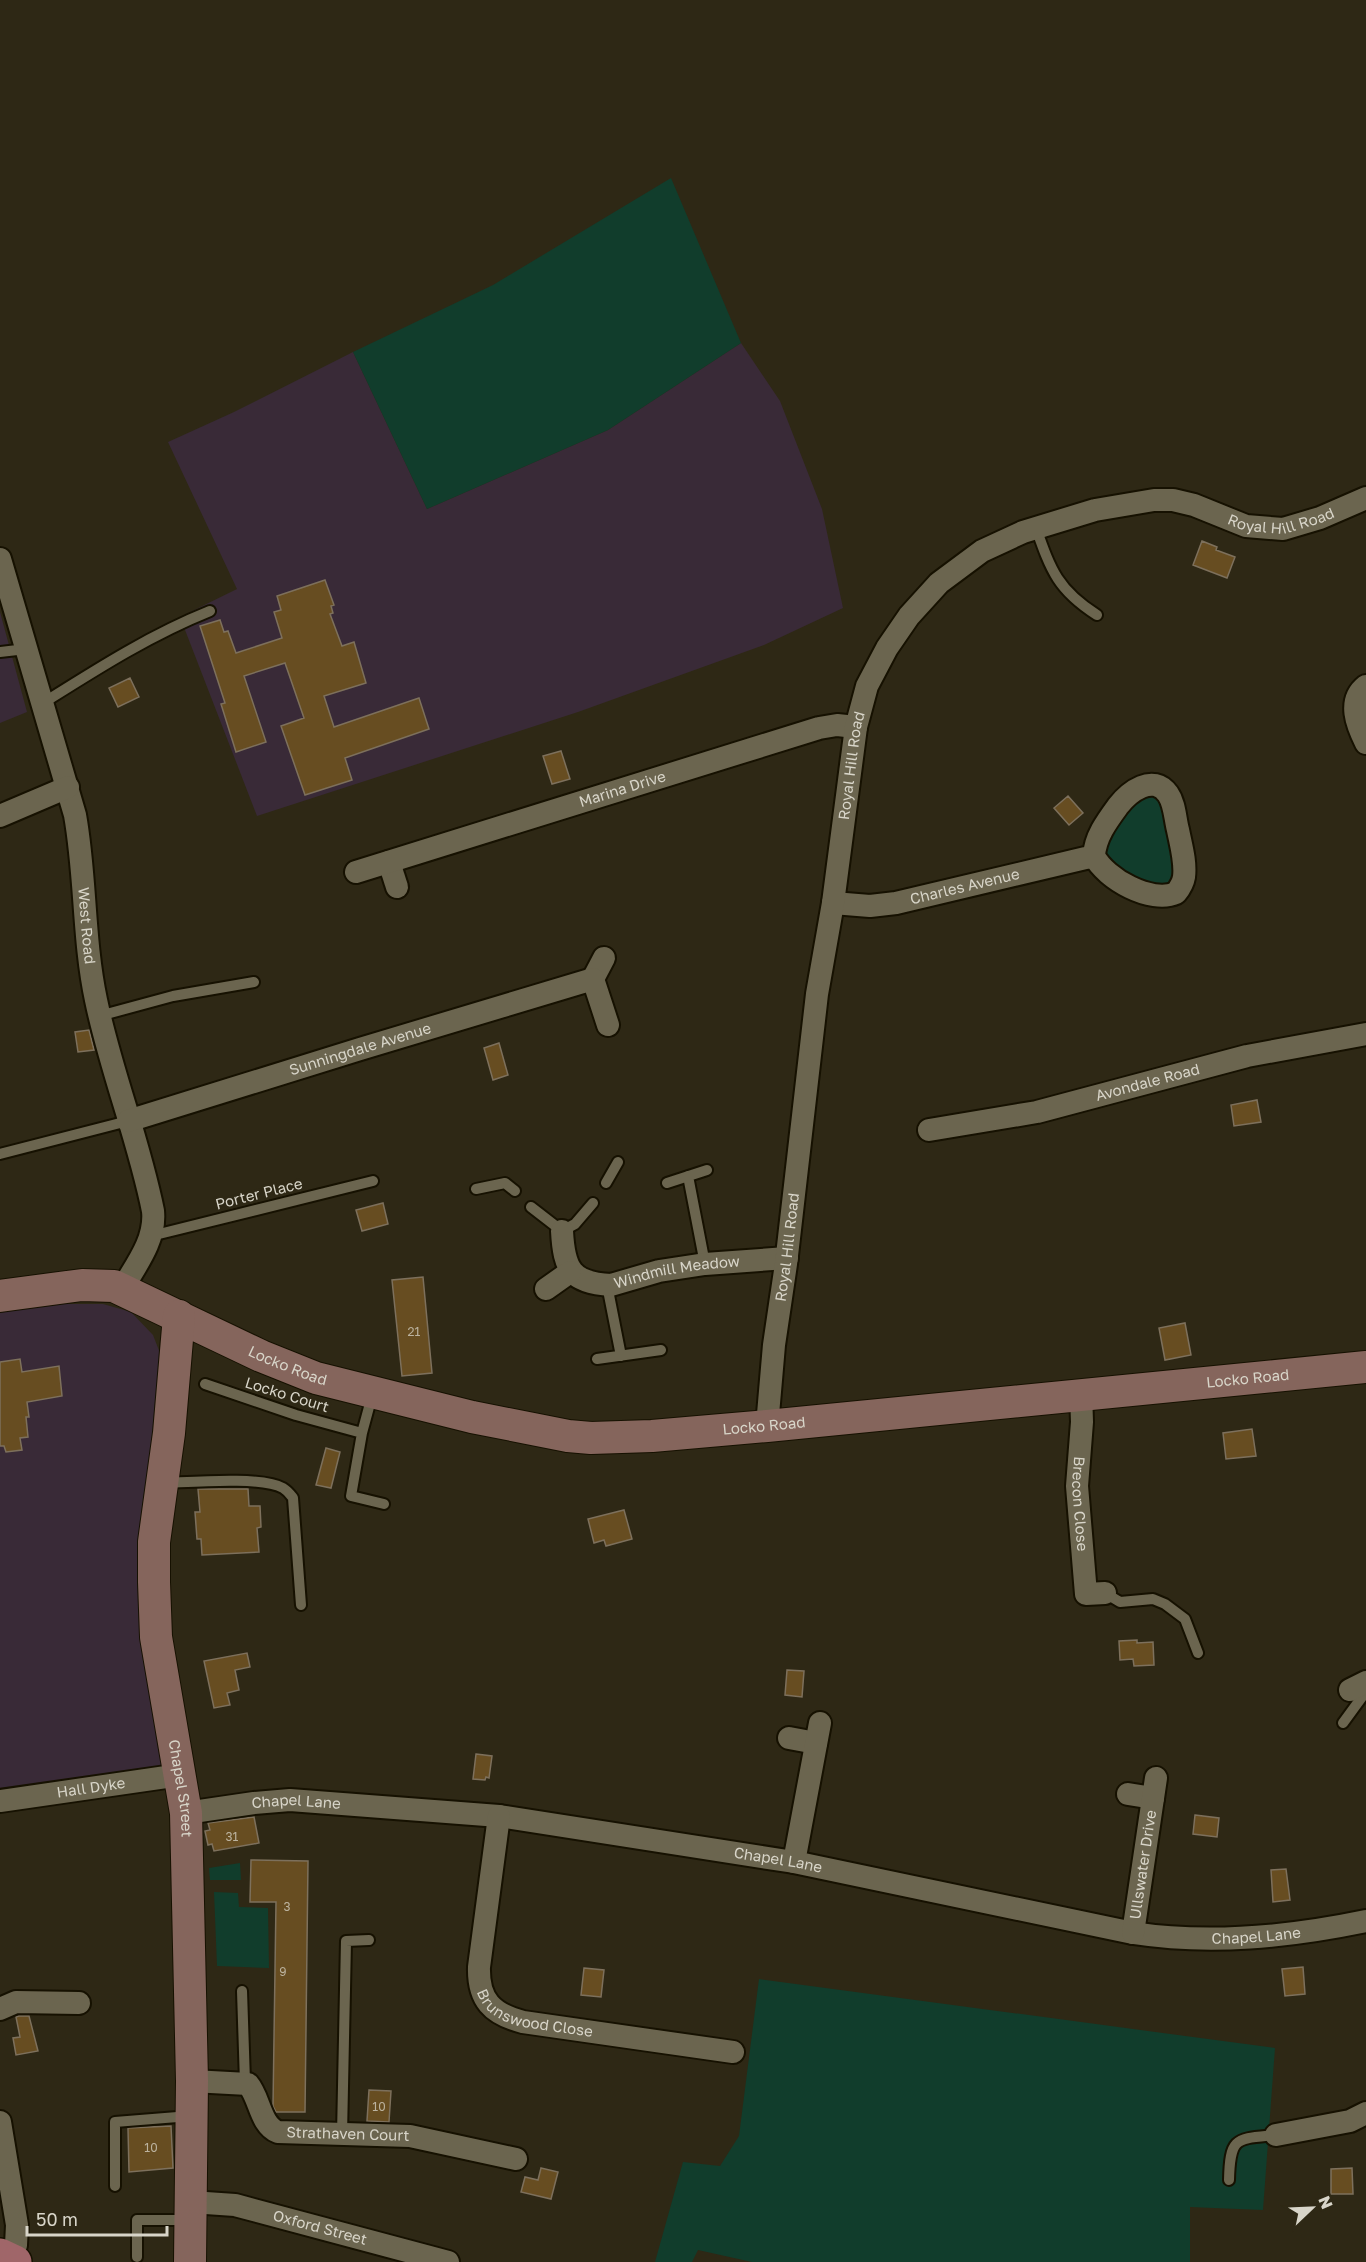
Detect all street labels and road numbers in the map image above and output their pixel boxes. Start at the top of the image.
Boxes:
street label: Royal Hill Road [1225,503,1337,537]
street label: Royal Hill Road [834,709,868,821]
street label: Marina Drive [576,766,668,810]
street label: Charles Avenue [908,864,1021,907]
street label: West Road [75,886,100,965]
street label: Sunningdale Avenue [287,1018,433,1078]
street label: Avondale Road [1093,1059,1201,1104]
street label: Porter Place [213,1173,304,1213]
street label: Royal Hill Road [771,1192,802,1303]
street label: Windmill Meadow [612,1251,740,1292]
street label: Locko Road [246,1341,329,1388]
street label: Locko Road [1205,1365,1290,1391]
street label: Locko Court [243,1373,331,1415]
street label: Locko Road [722,1412,806,1438]
street label: Brecon Close [1069,1456,1092,1552]
street label: Chapel Street [166,1738,197,1838]
street label: Hall Dyke [55,1773,127,1801]
street label: Chapel Lane [251,1790,342,1812]
street label: Ullswater Drive [1125,1808,1159,1920]
street label: Chapel Lane [733,1843,824,1876]
street label: Chapel Lane [1211,1922,1302,1947]
street label: Brunswood Close [474,1986,594,2040]
street label: Strathaven Court [286,2122,410,2144]
street label: Oxford Street [271,2206,369,2248]

